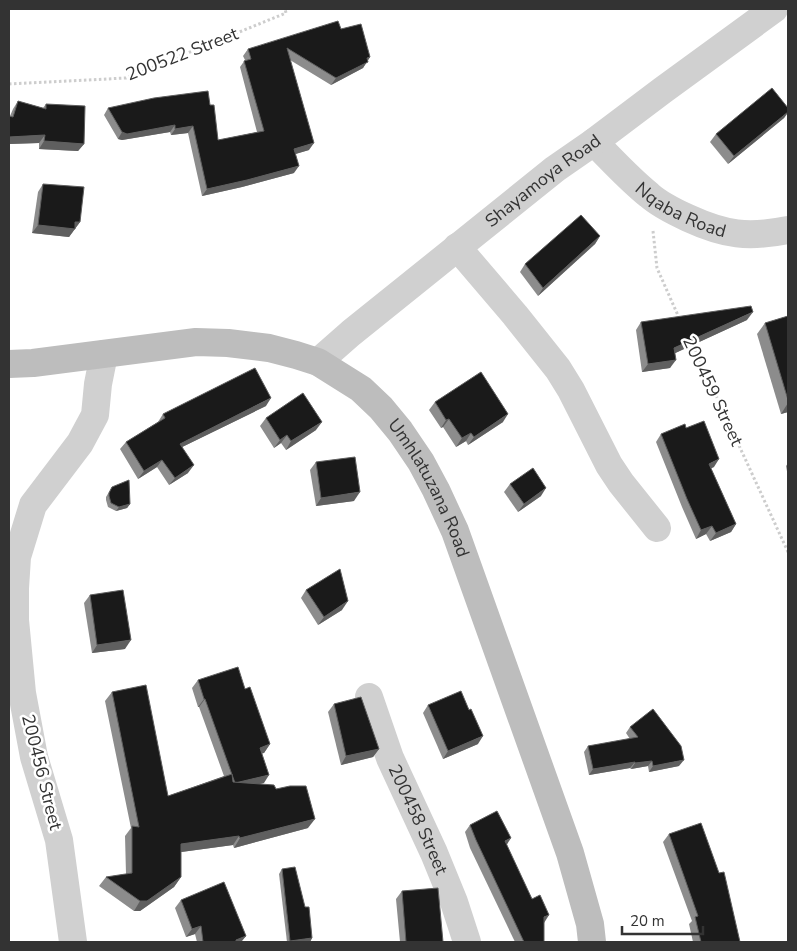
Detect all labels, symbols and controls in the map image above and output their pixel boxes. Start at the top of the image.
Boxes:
street label: 200522 Street [122,21,242,86]
street label: Shayamoya Road [480,129,606,233]
street label: Nqaba Road [630,177,729,243]
street label: 200459 Street [677,332,749,450]
street label: Umhlatuzana Road [382,413,475,560]
street label: 200456 Street [16,712,68,833]
street label: 200458 Street [383,760,454,879]
scale bar [622,904,703,936]
text: 20 m [630,911,665,931]

